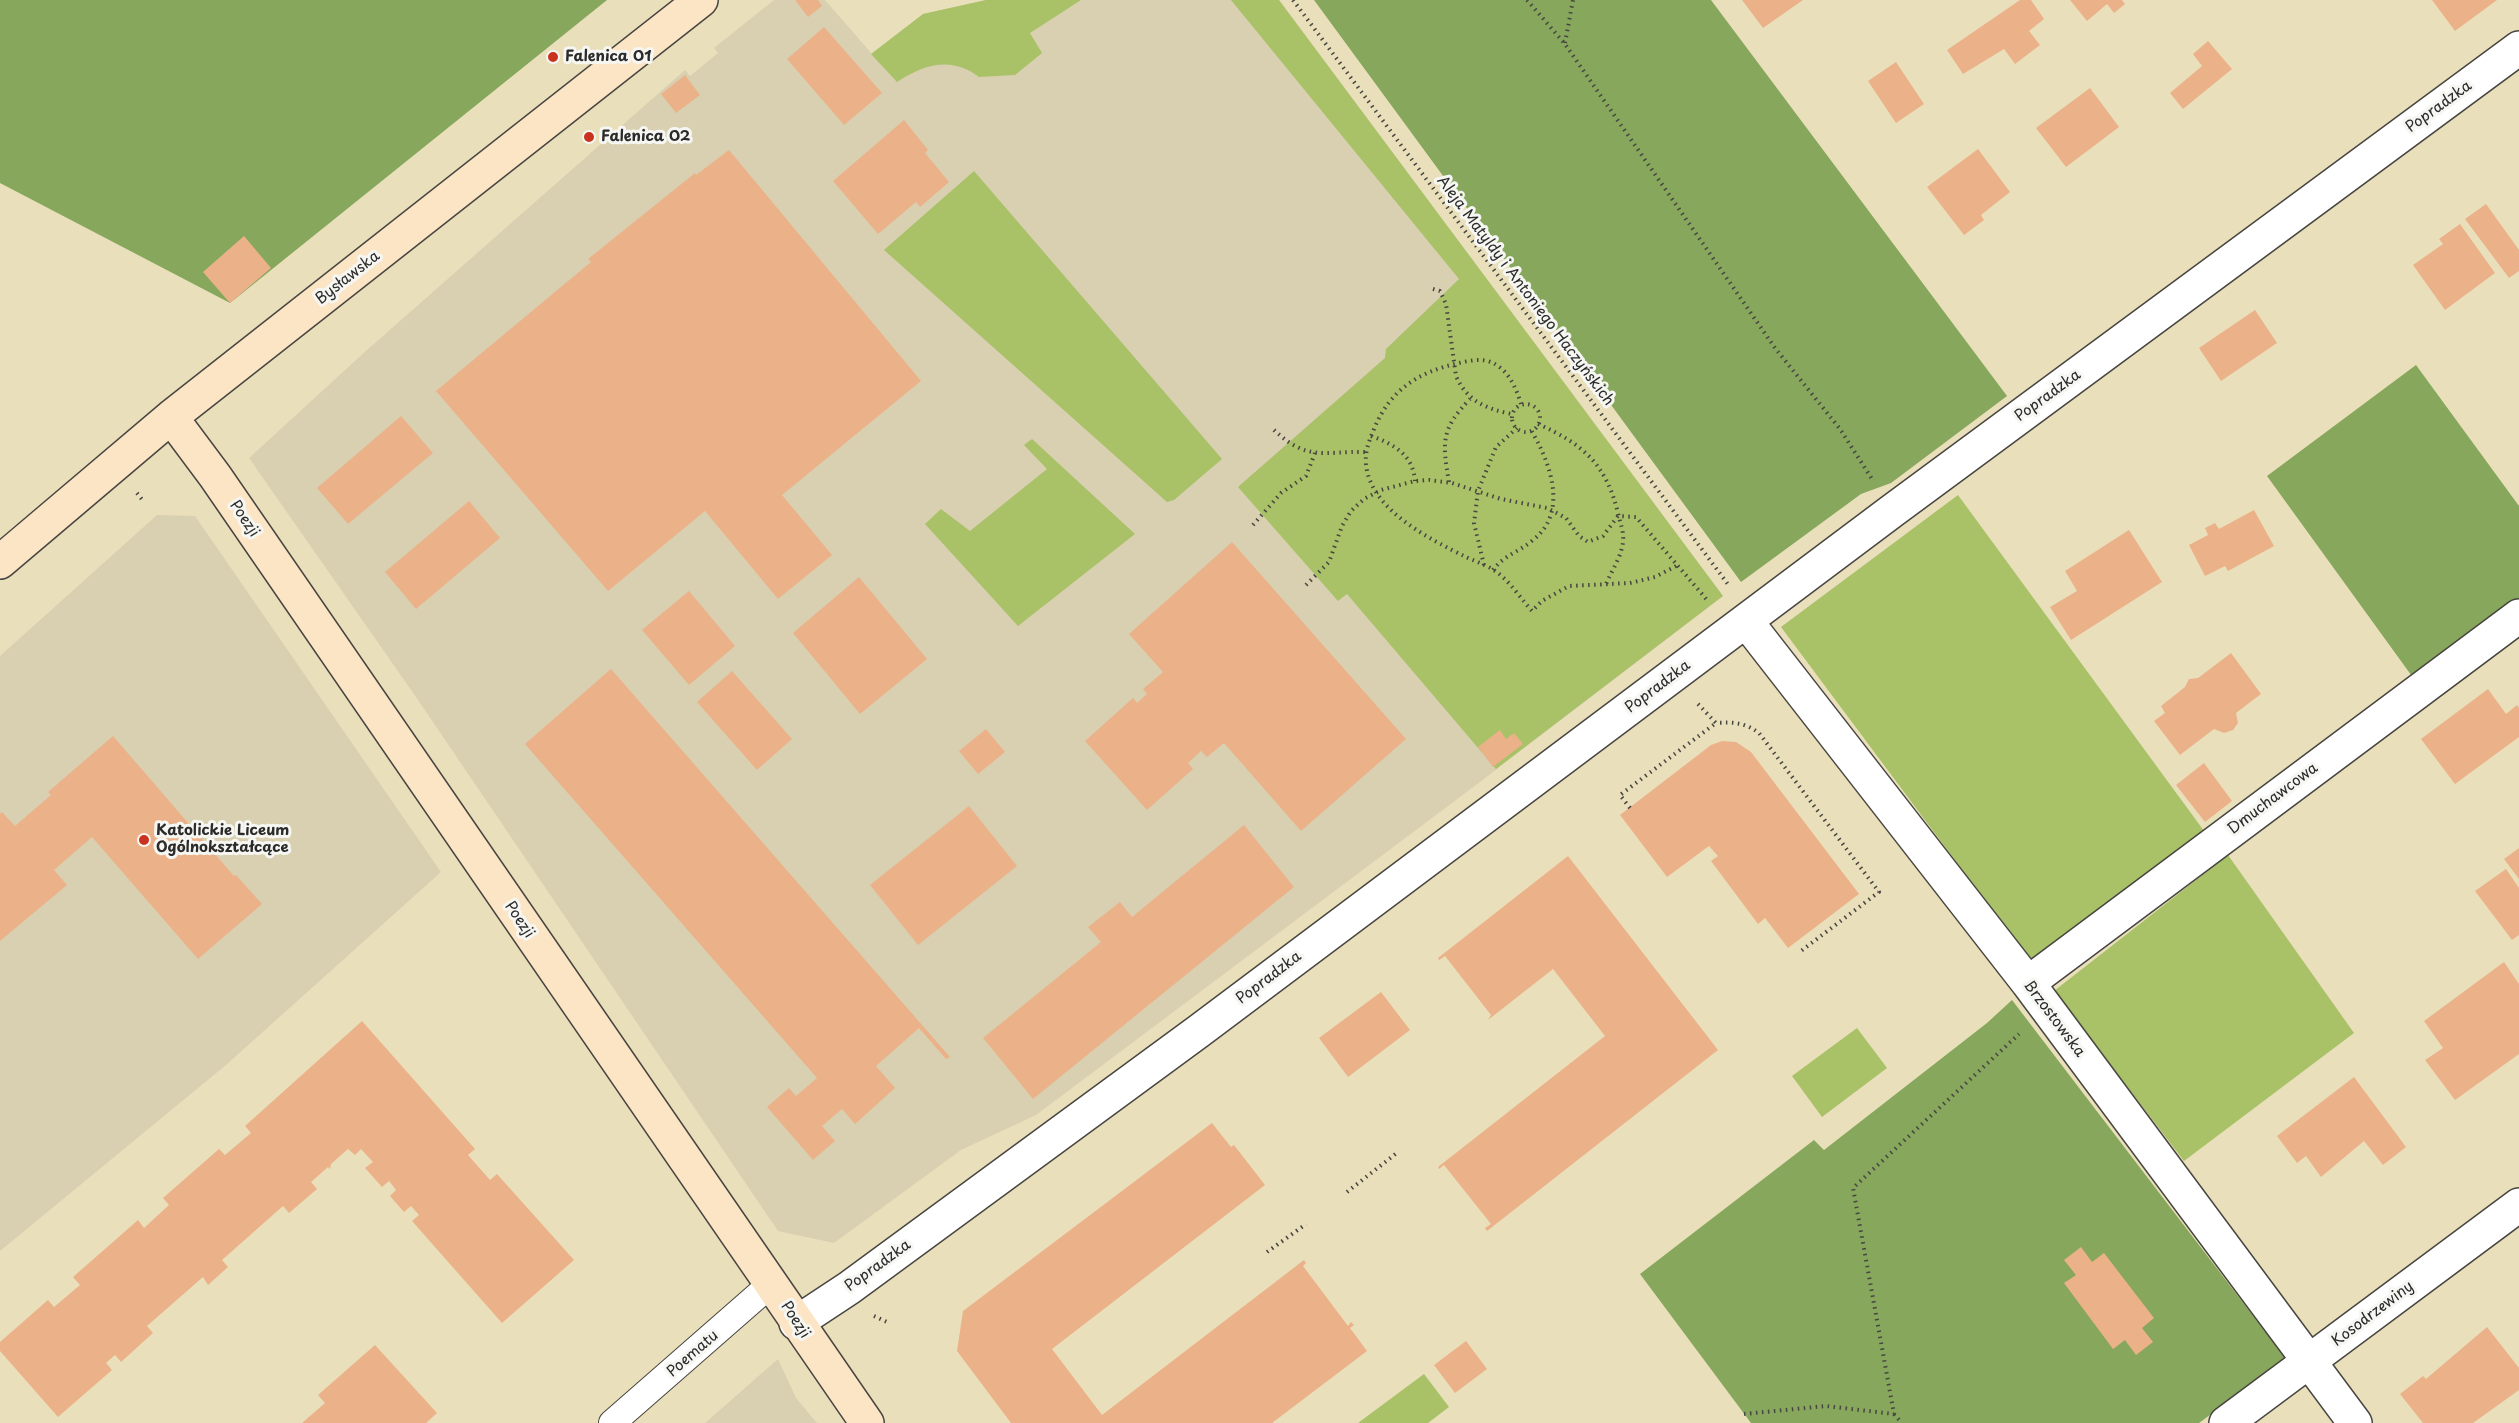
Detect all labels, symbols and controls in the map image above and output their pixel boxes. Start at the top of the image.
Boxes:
place label: Falenica 01 [565,48,651,66]
marker: Falenica 01 [546,50,560,64]
street label: Popradzka [2402,77,2476,137]
place label: Falenica 02 [601,128,690,146]
marker: Falenica 02 [582,130,596,144]
street label: Aleja Matyldy i Antoniego Haczyńskich [1433,173,1617,409]
street label: Bysławska [313,248,383,308]
street label: Popradzka [2011,366,2085,426]
street label: Poezji [225,497,263,541]
street label: Popradzka [1622,657,1694,717]
street label: Dmuchawcowa [2224,759,2322,839]
place label: Katolickie Liceum Ogólnokształcące [156,822,289,857]
marker: Katolickie Liceum Ogólnokształcące [137,833,151,847]
street label: Poezji [500,898,538,942]
street label: Popradzka [1233,948,1305,1008]
street label: Brzostowska [2019,977,2089,1061]
street label: Popradzka [841,1236,915,1296]
street label: Kosodrzewiny [2329,1277,2417,1351]
street label: Poezji [776,1298,814,1342]
street label: Poematu [664,1327,722,1381]

